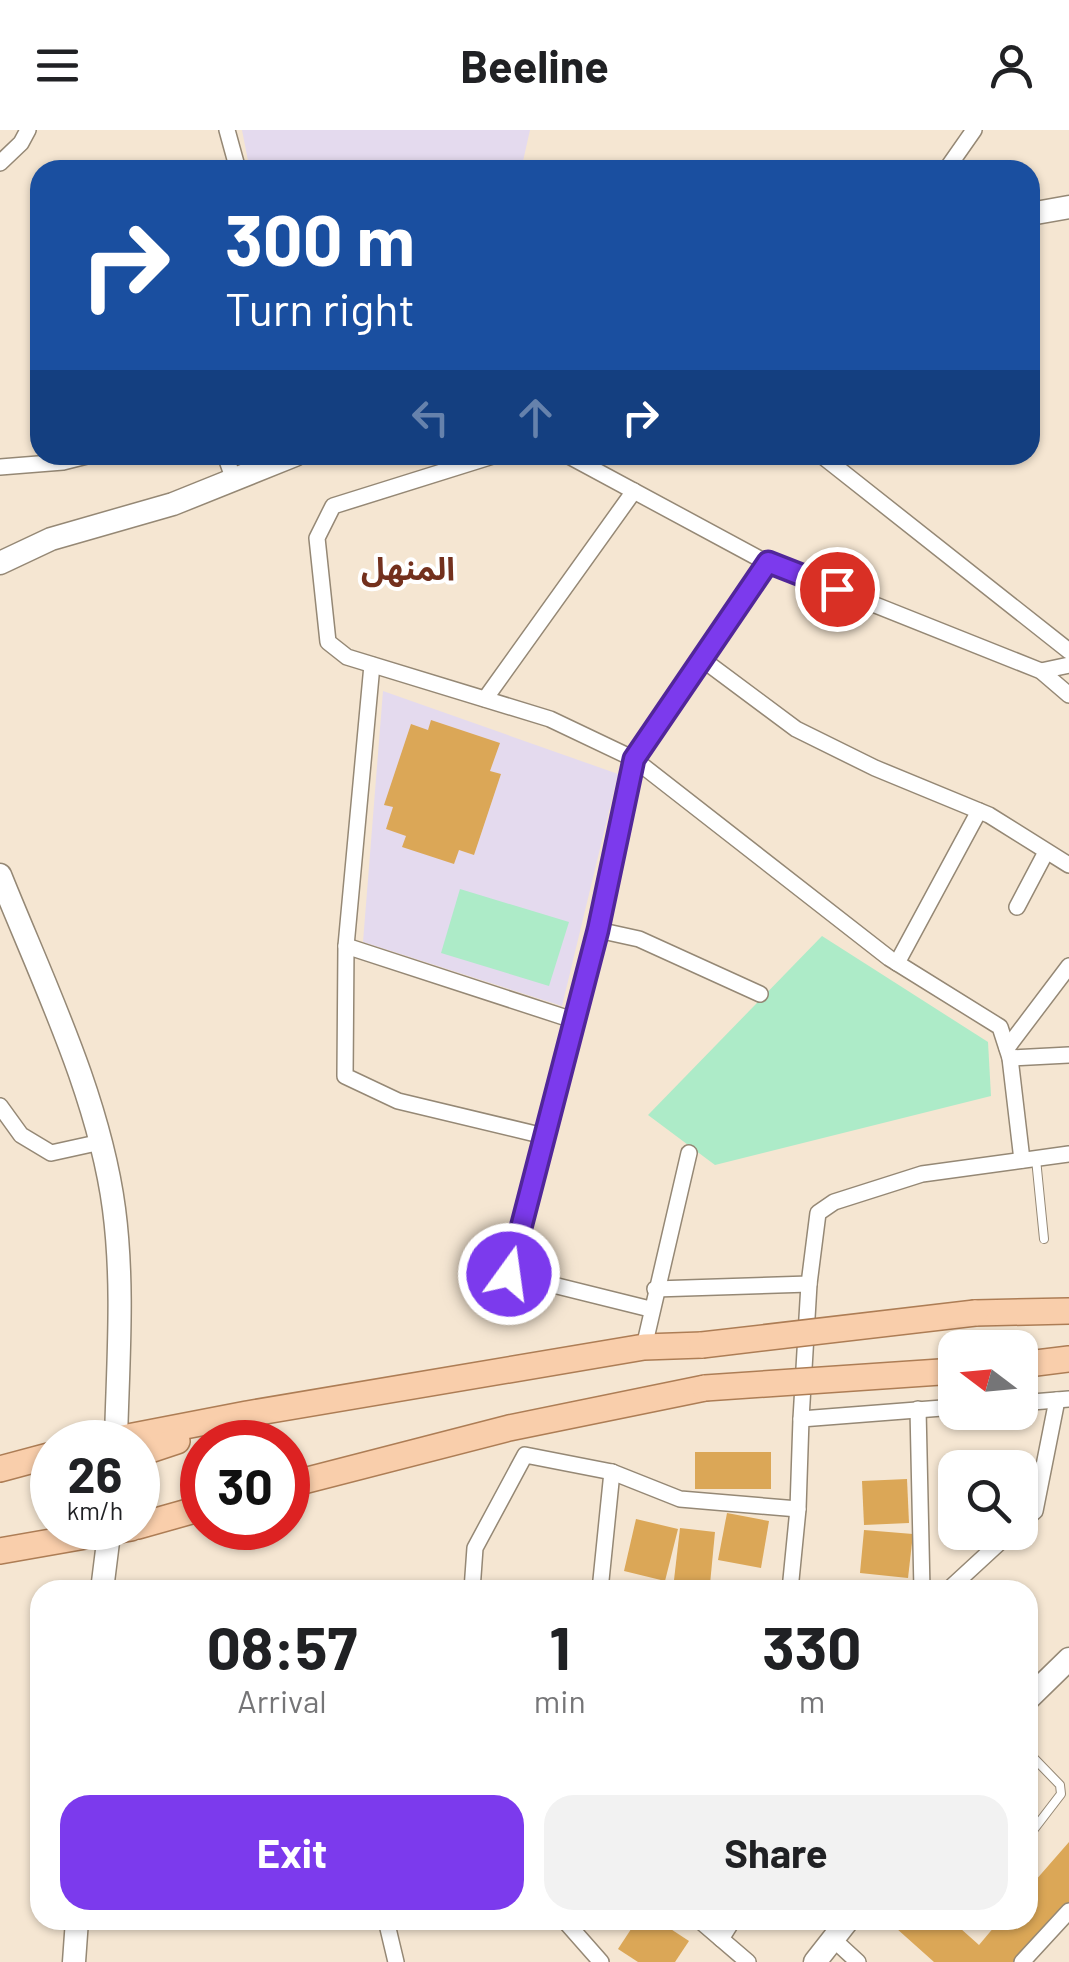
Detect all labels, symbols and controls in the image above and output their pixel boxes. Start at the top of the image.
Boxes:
icon: menu [30,38,85,93]
text: Beeline [460,38,609,92]
icon: person [984,38,1039,93]
text: 300 m [225,196,415,280]
icon: right [60,200,190,330]
text: Turn right [225,281,415,335]
icon: left [403,390,458,445]
icon: ahead [508,390,563,445]
icon: right [613,390,668,445]
pin [795,547,880,632]
district label: المنهل [361,548,455,588]
icon: arrive [810,562,865,617]
position arrow [457,1222,561,1326]
north arrow [938,1330,1038,1430]
map controls [938,1330,1038,1550]
speed limit sign: 30 [180,1420,310,1550]
text: 26 [68,1443,122,1503]
button: search [938,1450,1038,1550]
text: km/h [67,1495,123,1525]
text: 08:57 [207,1610,357,1682]
text: 1 [549,1610,570,1682]
text: 330 [762,1610,861,1682]
text: Arrival [237,1681,327,1719]
text: min [534,1681,586,1719]
text: m [799,1681,825,1719]
button: Exit [60,1795,524,1910]
button: Share [544,1795,1008,1910]

